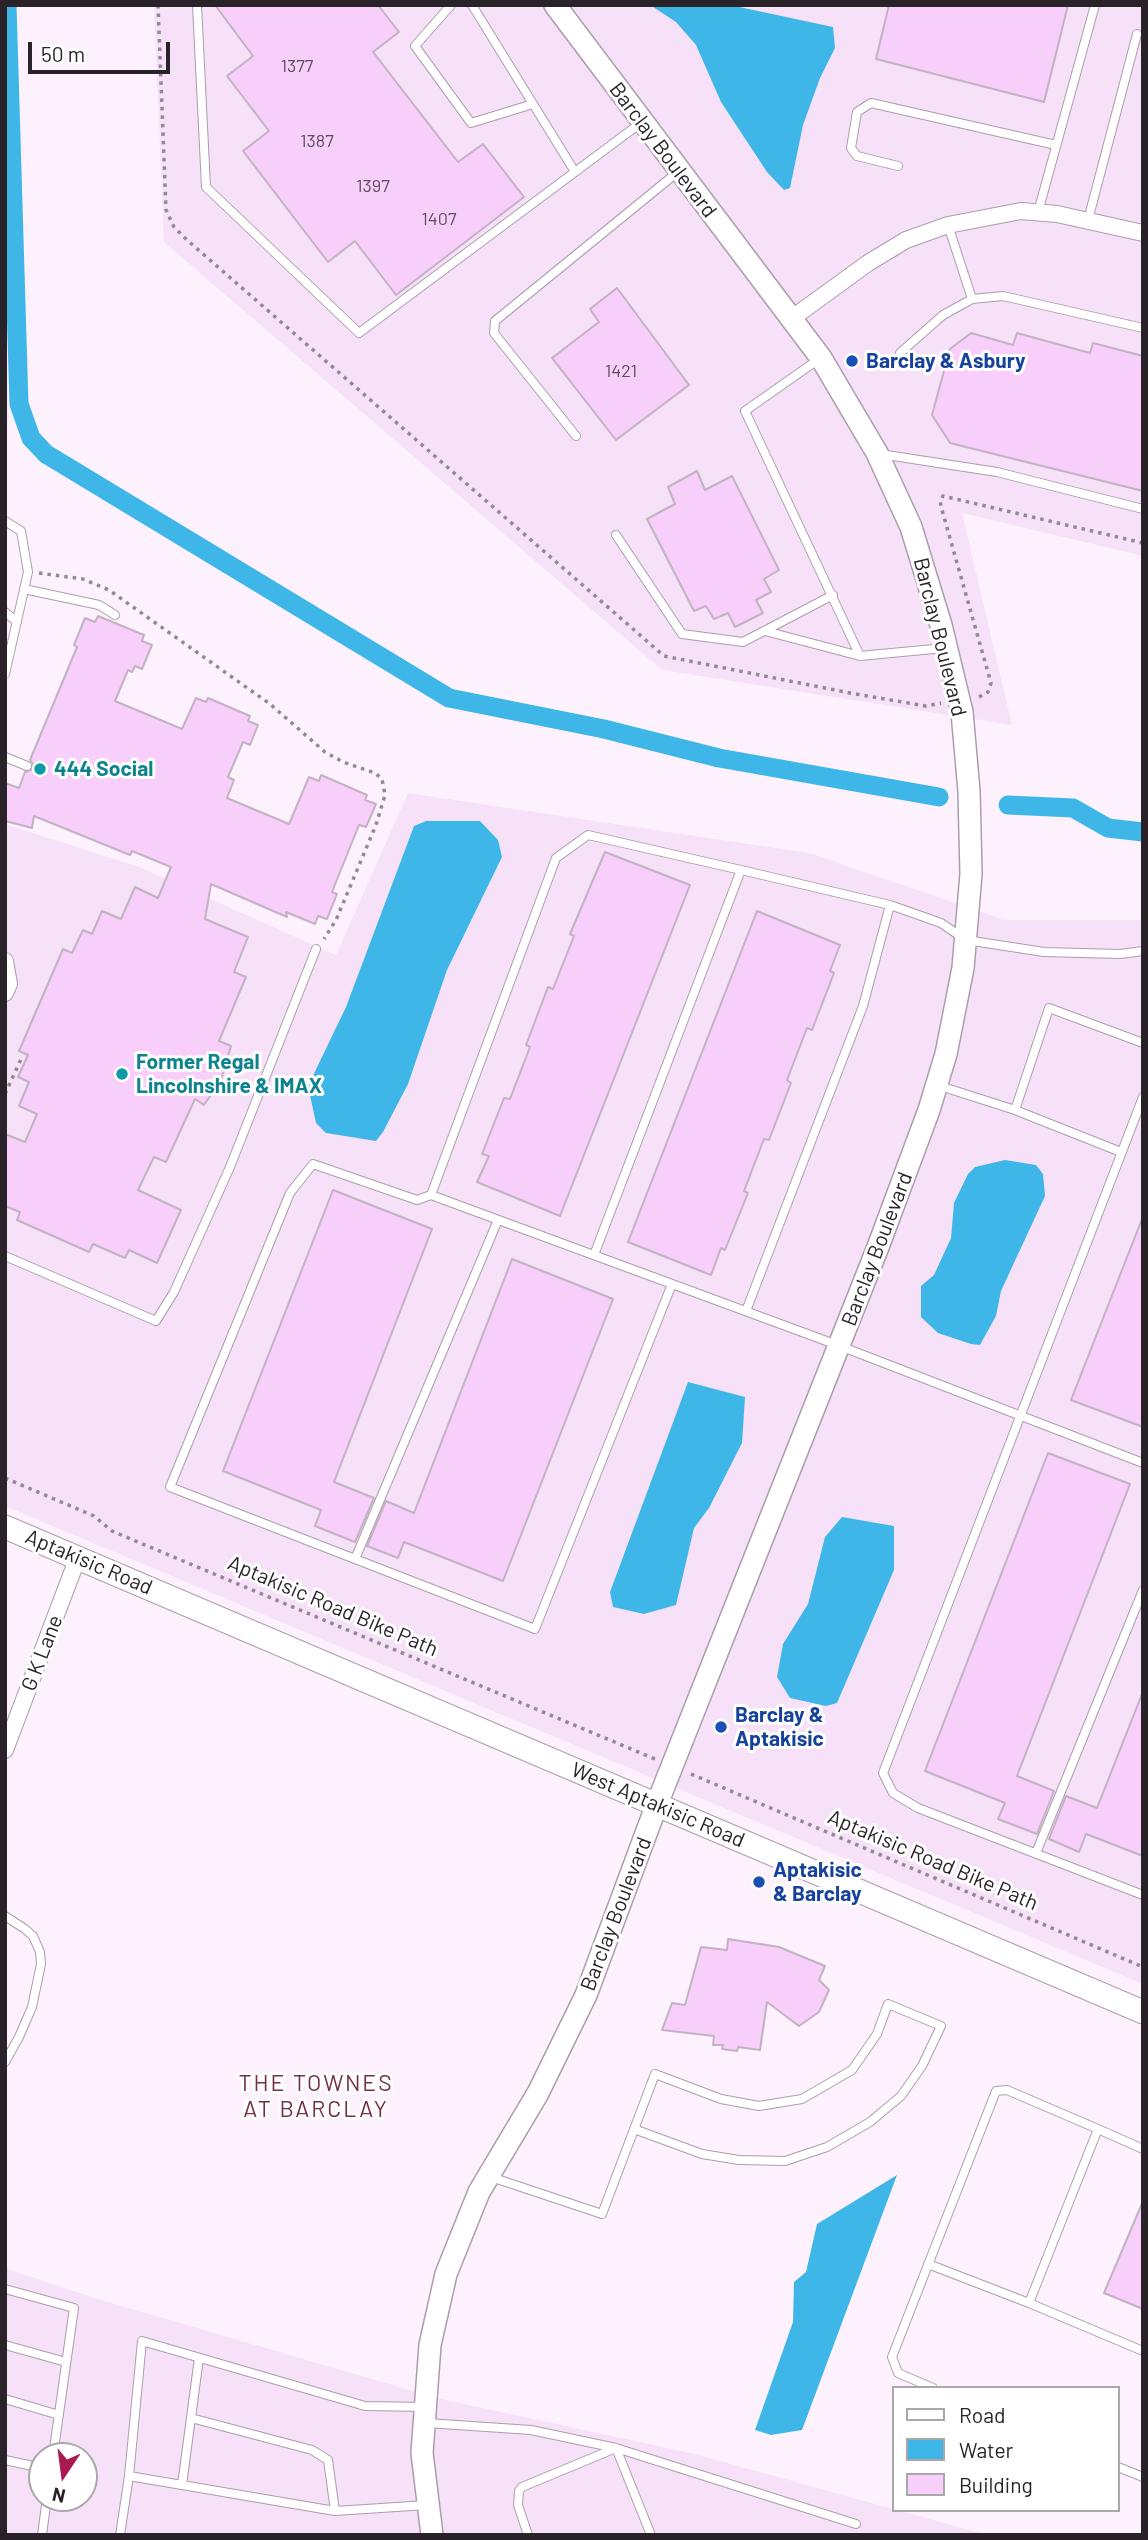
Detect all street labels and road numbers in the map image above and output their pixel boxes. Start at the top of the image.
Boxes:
street label: Barclay Boulevard [604,77,722,223]
street label: Barclay Boulevard [908,555,972,719]
street label: Barclay Boulevard [836,1169,918,1329]
street label: Aptakisic Road [22,1524,156,1600]
street label: Aptakisic Road Bike Path [224,1550,442,1662]
street label: G K Lane [16,1612,68,1694]
street label: West Aptakisic Road [568,1757,748,1853]
street label: Aptakisic Road Bike Path [824,1804,1042,1916]
street label: Barclay Boulevard [575,1834,657,1994]

